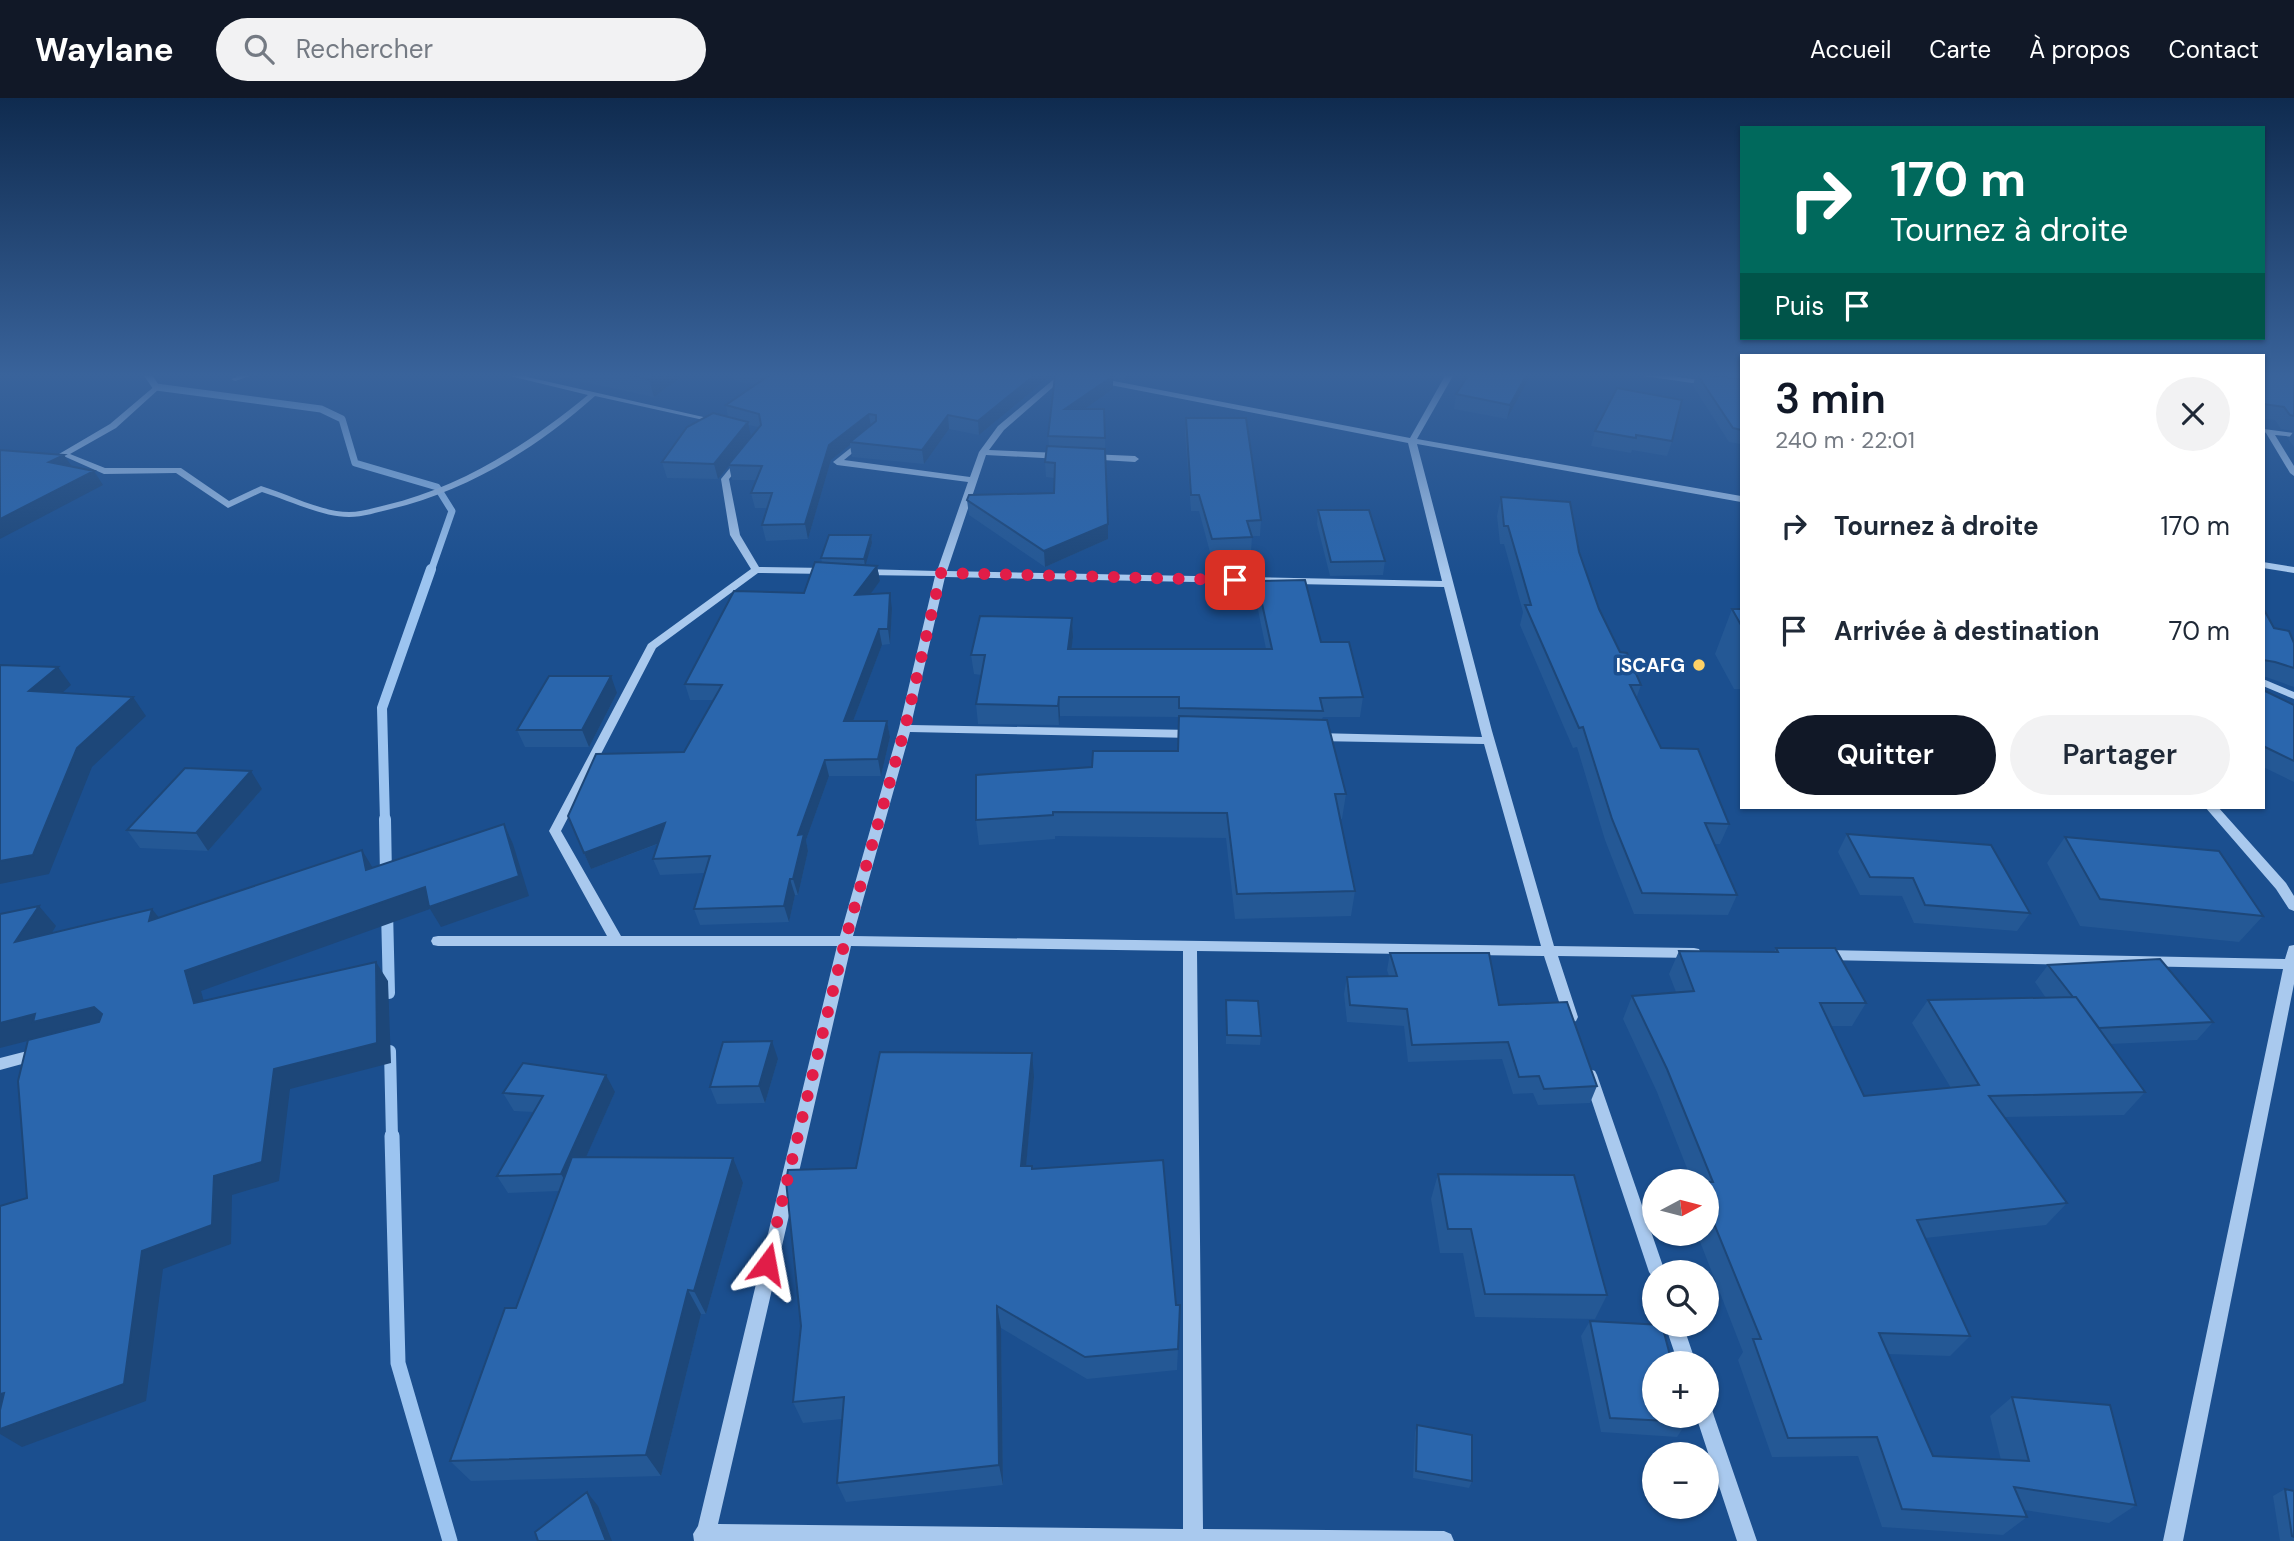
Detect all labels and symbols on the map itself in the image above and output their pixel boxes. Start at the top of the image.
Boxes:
pin [1205,550,1265,610]
place label: ISCAFG [1616,653,1685,678]
marker: ISCAFG [1691,657,1707,673]
north arrow [1642,1169,1718,1246]
position arrow [730,1227,804,1301]

